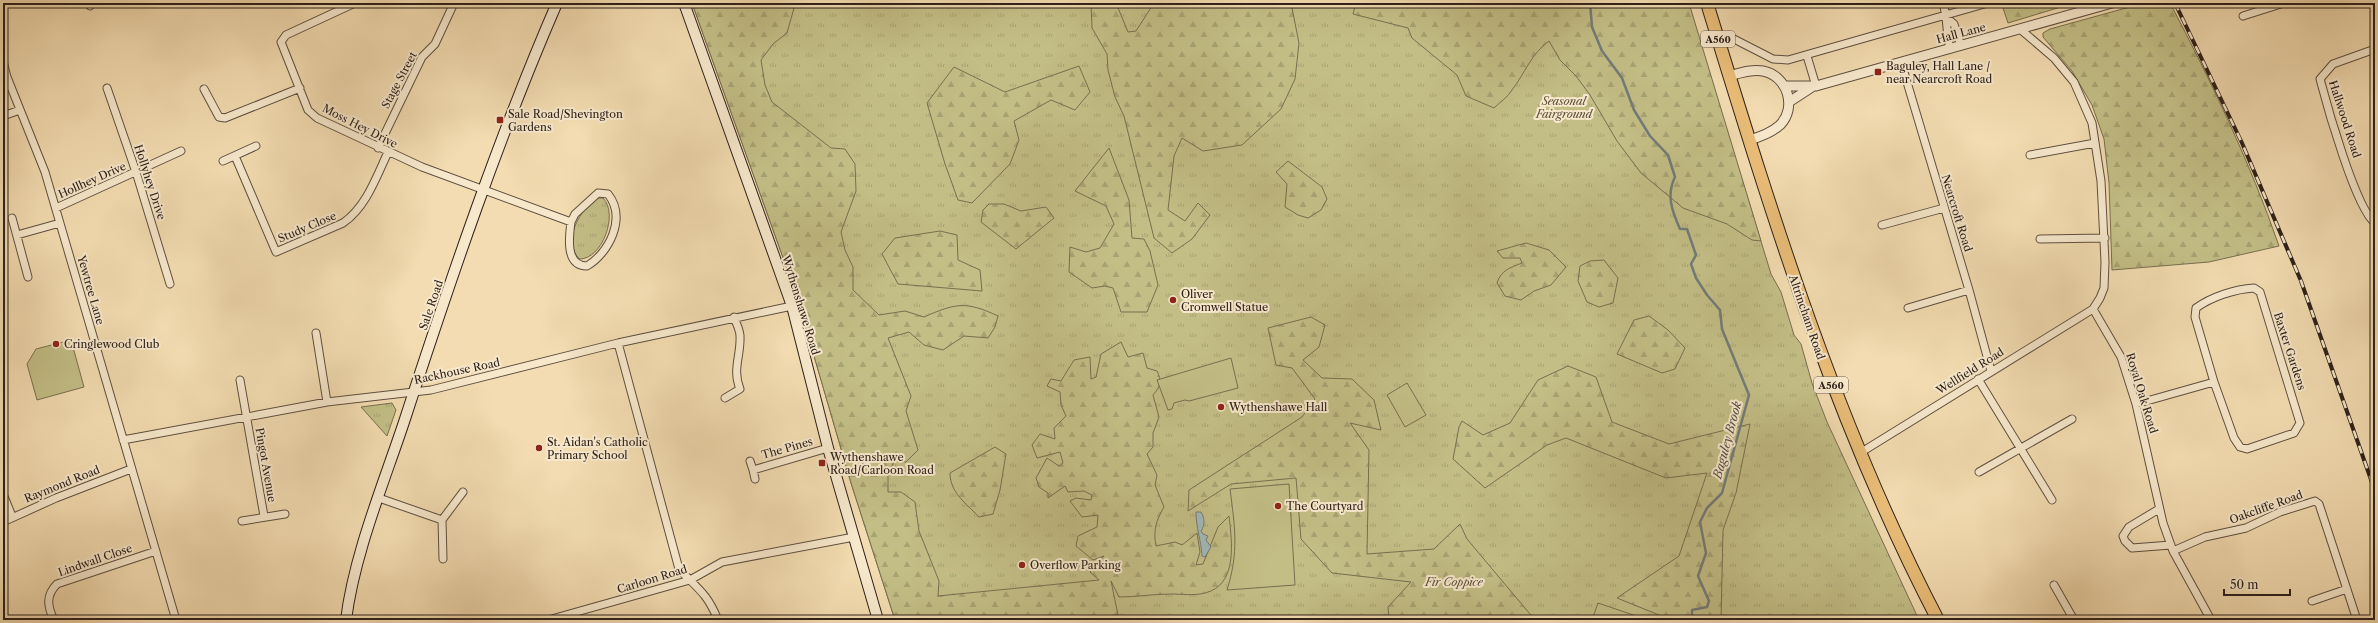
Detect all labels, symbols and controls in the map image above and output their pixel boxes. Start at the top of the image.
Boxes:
street label: Hall Lane [1935,20,1987,46]
road number: A560 [1701,31,1735,47]
street label: Stage Street [378,49,420,111]
place label: Baguley, Hall Lane / near Nearcroft Road [1886,59,1992,86]
marker: Baguley, Hall Lane / near Nearcroft Road [1873,67,1883,77]
street label: Hallwood Road [2326,78,2364,160]
park label: Seasonal Fairground [1535,94,1594,121]
street label: Moss Hey Drive [320,101,400,151]
place label: Sale Road/Shevington Gardens [508,107,623,134]
marker: Sale Road/Shevington Gardens [495,115,505,125]
street label: Hollyhey Drive [131,143,169,221]
street label: Hollhey Drive [56,159,128,201]
street label: Nearcroft Road [1939,173,1975,254]
street label: Study Close [276,208,338,246]
street label: Wythenshawe Road [779,252,823,357]
street label: Yewtree Lane [74,253,108,326]
street label: Altrincham Road [1786,272,1828,362]
street label: Sale Road [416,278,446,332]
place label: Oliver Cromwell Statue [1181,287,1268,314]
marker: Oliver Cromwell Statue [1168,295,1178,305]
street label: Baxter Gardens [2271,310,2309,392]
place label: Cringlewood Club [64,337,160,351]
marker: Cringlewood Club [51,339,61,349]
street label: Wellfield Road [1933,345,2007,398]
street label: Royal Oak Road [2123,351,2161,435]
street label: Rackhouse Road [413,355,502,387]
road number: A560 [1814,377,1848,393]
water label: Baguley Brook [1709,399,1745,481]
place label: Wythenshawe Hall [1228,400,1328,414]
marker: Wythenshawe Hall [1216,402,1226,412]
street label: Pingot Avenue [253,427,279,503]
street label: The Pines [760,434,814,462]
place label: St. Aidan's Catholic Primary School [547,435,648,462]
marker: St. Aidan's Catholic Primary School [534,443,544,453]
place label: Wythenshawe Road/Carloon Road [829,450,934,477]
marker: Wythenshawe Road/Carloon Road [817,458,827,468]
street label: Raymond Road [22,462,102,506]
street label: Oakcliffe Road [2227,487,2305,527]
place label: The Courtyard [1286,499,1364,513]
marker: The Courtyard [1273,501,1283,511]
street label: Lindwall Close [56,541,134,579]
place label: Overflow Parking [1030,558,1121,572]
marker: Overflow Parking [1017,560,1027,570]
street label: Carloon Road [615,562,689,596]
scale bar [2224,571,2290,597]
park label: Fir Coppice [1424,575,1484,589]
text: 50 m [2230,577,2259,592]

